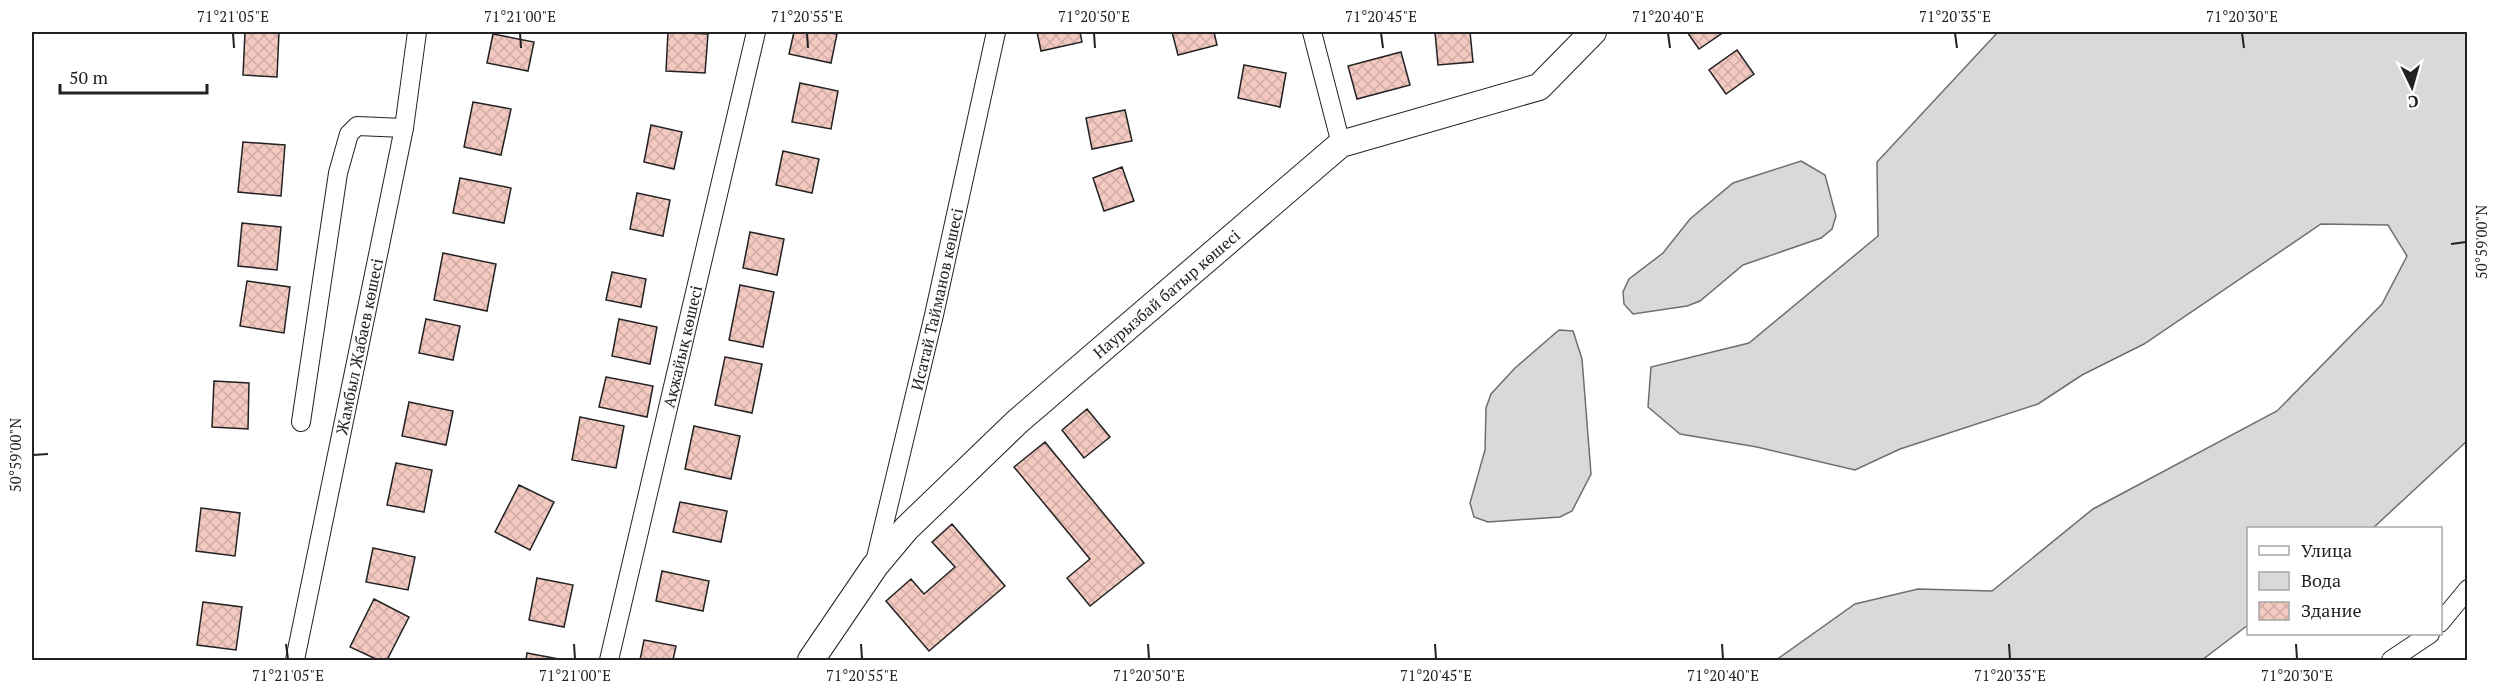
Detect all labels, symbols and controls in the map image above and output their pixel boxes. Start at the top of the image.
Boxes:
text: 71°21'05"E [197,6,269,26]
text: 71°21'00"E [484,6,556,26]
text: 71°20'55"E [771,6,843,26]
text: 71°20'50"E [1058,6,1130,26]
text: 71°20'45"E [1345,6,1417,26]
text: 71°20'40"E [1632,6,1704,26]
text: 71°20'35"E [1919,6,1991,26]
text: 71°20'30"E [2206,6,2278,26]
scale bar [60,57,207,95]
north arrow [2382,57,2442,117]
text: 50 m [69,65,109,89]
text: С [2407,91,2419,113]
text: 50°59'00"N [2471,205,2491,279]
street label: Исатай Тайманов көшесі [905,206,968,393]
street label: Наурызбай батыр көшесі [1088,224,1245,363]
street label: Жамбыл Жабаев көшесі [330,256,388,437]
street label: Ақжайық көшесі [657,283,707,410]
text: 50°59'00"N [5,418,25,492]
legend [2247,527,2442,635]
text: Улица [2301,538,2352,562]
text: Вода [2301,568,2341,592]
text: Здание [2301,598,2361,622]
text: 71°21'05"E [252,665,324,685]
text: 71°21'00"E [539,665,611,685]
text: 71°20'55"E [826,665,898,685]
text: 71°20'50"E [1113,665,1185,685]
text: 71°20'45"E [1400,665,1472,685]
text: 71°20'40"E [1687,665,1759,685]
text: 71°20'35"E [1974,665,2046,685]
text: 71°20'30"E [2261,665,2333,685]

